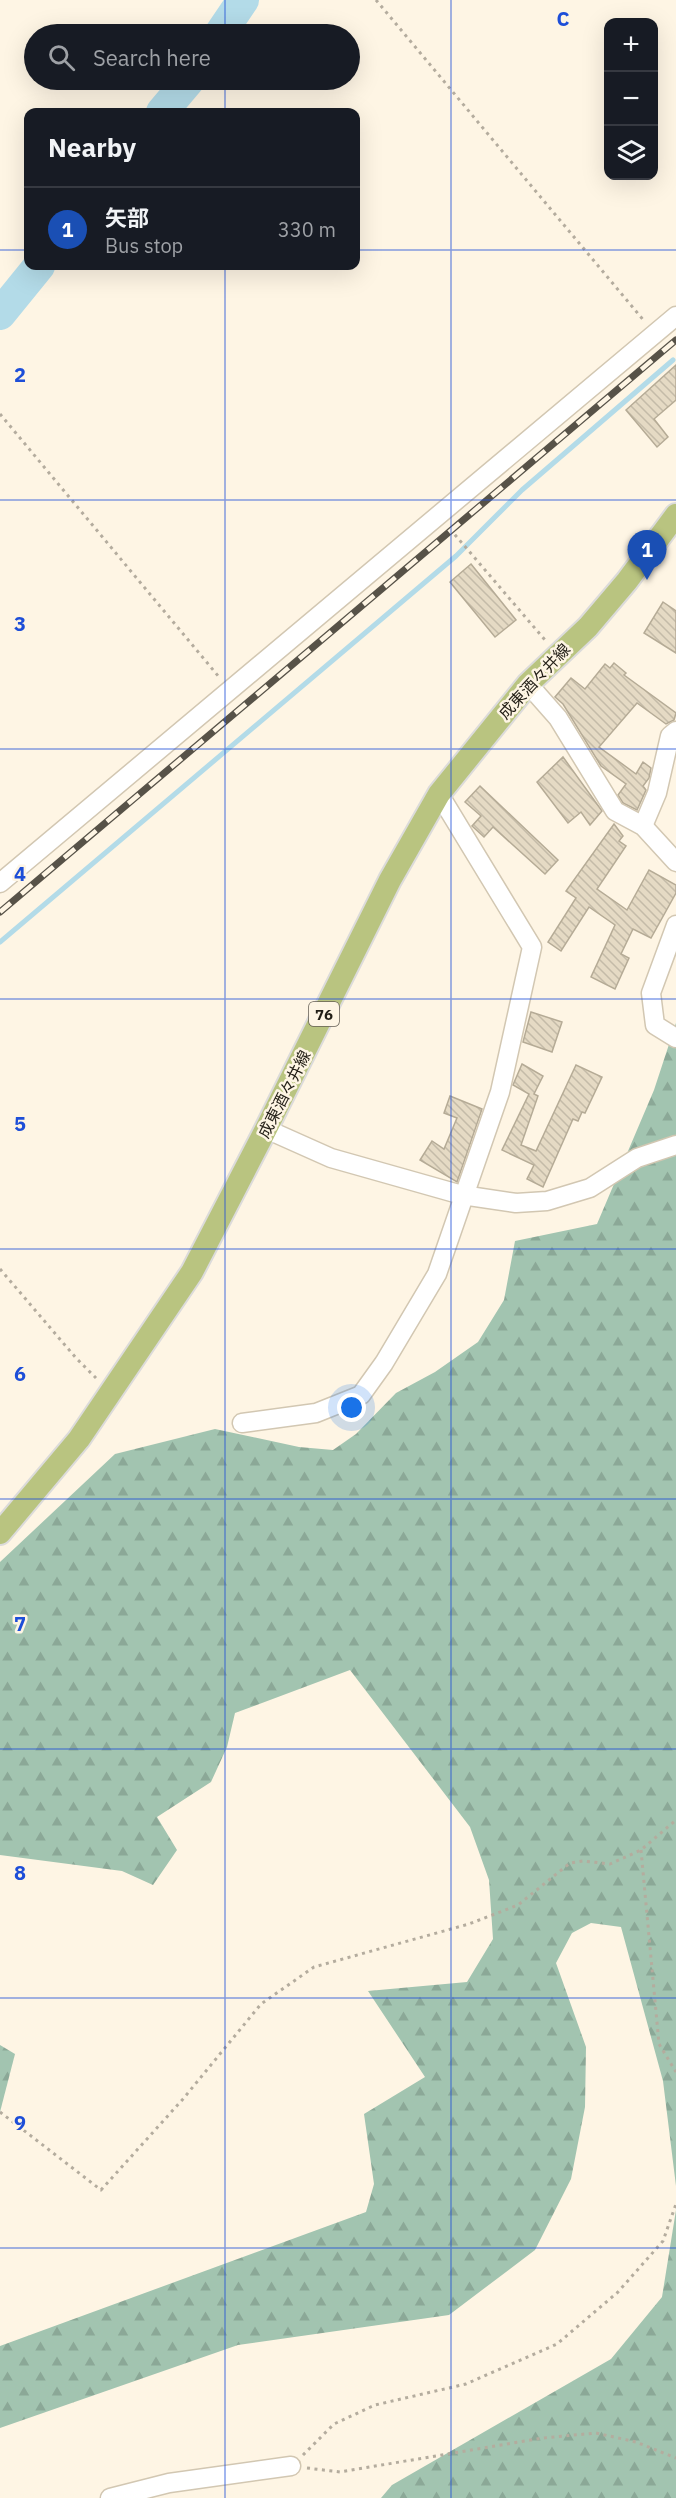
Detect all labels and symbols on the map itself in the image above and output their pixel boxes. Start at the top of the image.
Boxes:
text: C [556,5,570,32]
text: 2 [14,361,26,388]
pin: 1 [628,530,666,580]
text: 3 [14,610,26,637]
street label: 成東酒々井線 [494,639,574,723]
text: 4 [14,860,26,887]
road number: 76 [309,1002,339,1026]
street label: 成東酒々井線 [253,1047,315,1141]
text: 5 [14,1110,26,1137]
text: 6 [14,1360,26,1387]
your location [337,1393,366,1422]
text: 7 [14,1610,26,1637]
text: 8 [14,1859,26,1886]
text: 9 [14,2109,26,2136]

